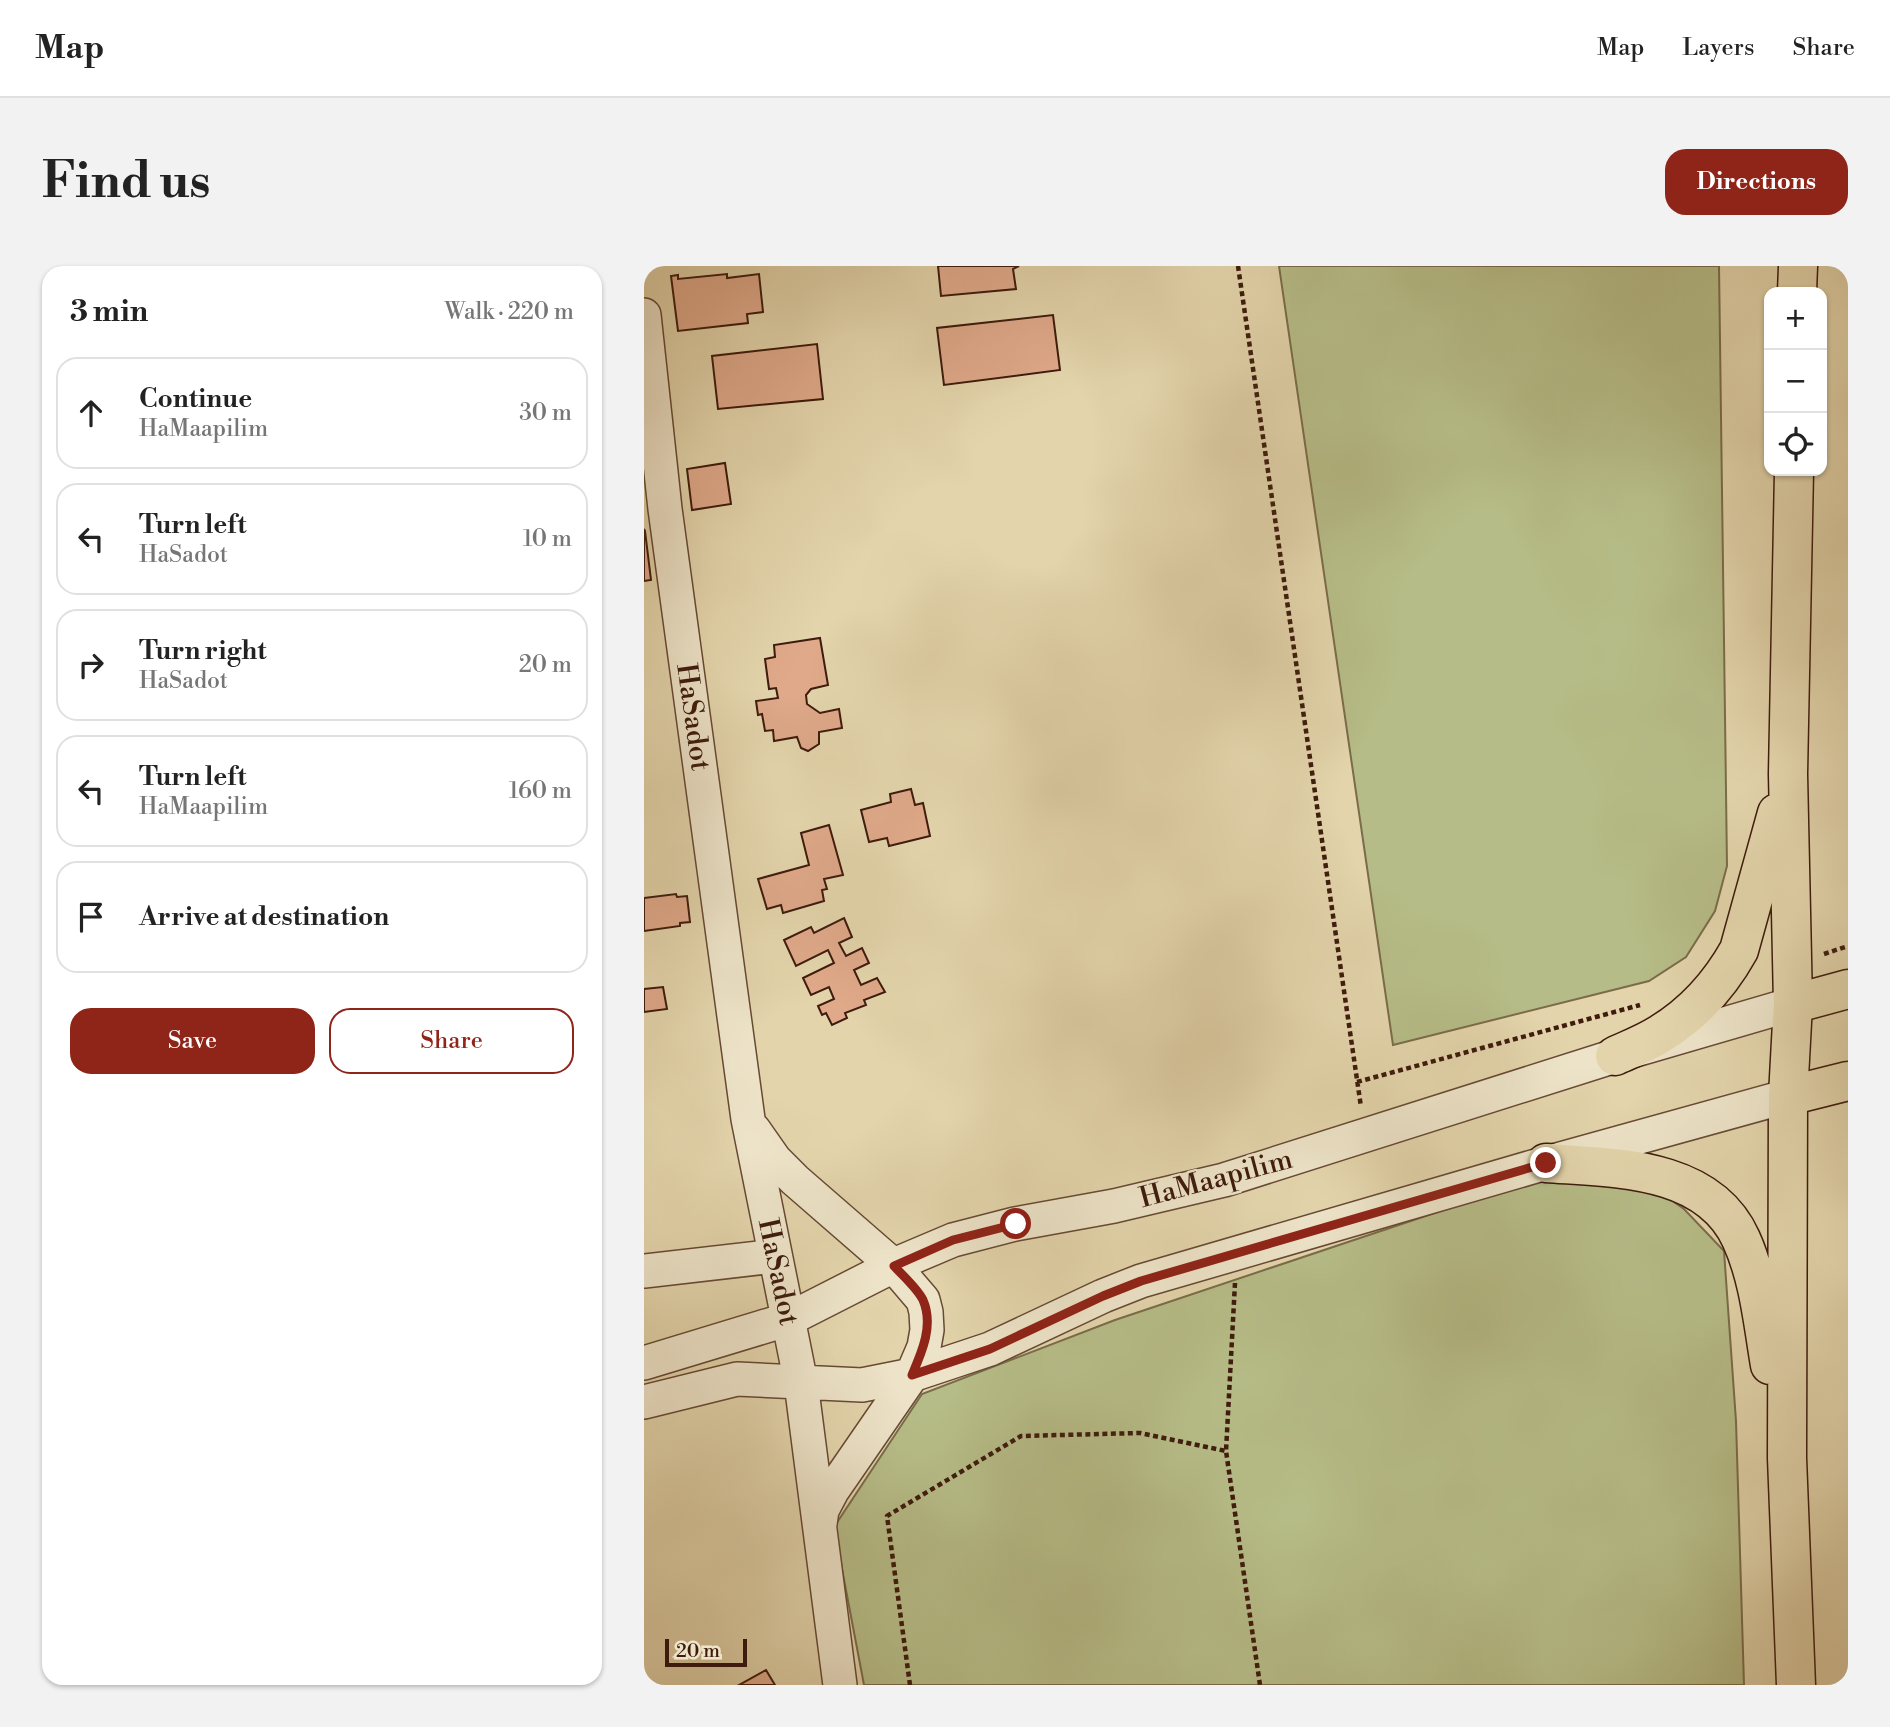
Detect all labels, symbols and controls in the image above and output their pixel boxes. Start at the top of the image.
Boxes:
text: Map [35,28,104,69]
text: Map [1597,33,1644,63]
text: Layers [1682,33,1754,63]
text: Share [1792,33,1855,63]
button: Directions [1665,149,1848,215]
text: Find us [42,152,211,213]
map controls [1764,287,1827,476]
button: + [1764,287,1827,350]
text: 3 min [70,293,148,331]
text: Walk · 220 m [445,298,574,326]
button: − [1764,350,1827,413]
text: Continue [139,383,252,415]
icon: ahead [72,394,110,432]
text: 30 m [519,399,572,427]
button: locate [1764,413,1827,476]
text: HaMaapilim [139,415,268,443]
text: Turn left [139,509,247,541]
icon: left [72,520,110,558]
text: 10 m [523,525,572,553]
text: HaSadot [139,541,228,569]
text: Turn right [139,635,267,667]
icon: right [72,646,110,684]
text: 20 m [519,651,572,679]
street label: HaSadot [668,661,718,773]
text: HaSadot [139,667,228,695]
text: Turn left [139,761,247,793]
icon: left [72,772,110,810]
text: 160 m [509,777,572,805]
text: HaMaapilim [139,793,268,821]
icon: arrive [72,898,110,936]
text: Arrive at destination [139,901,389,933]
button: Save [70,1008,315,1074]
button: Share [329,1008,574,1074]
street label: HaMaapilim [1136,1142,1296,1216]
route end [1530,1147,1561,1178]
route start [1000,1208,1031,1239]
street label: HaSadot [750,1215,806,1329]
scale bar [665,1636,747,1668]
text: 20 m [676,1639,720,1663]

